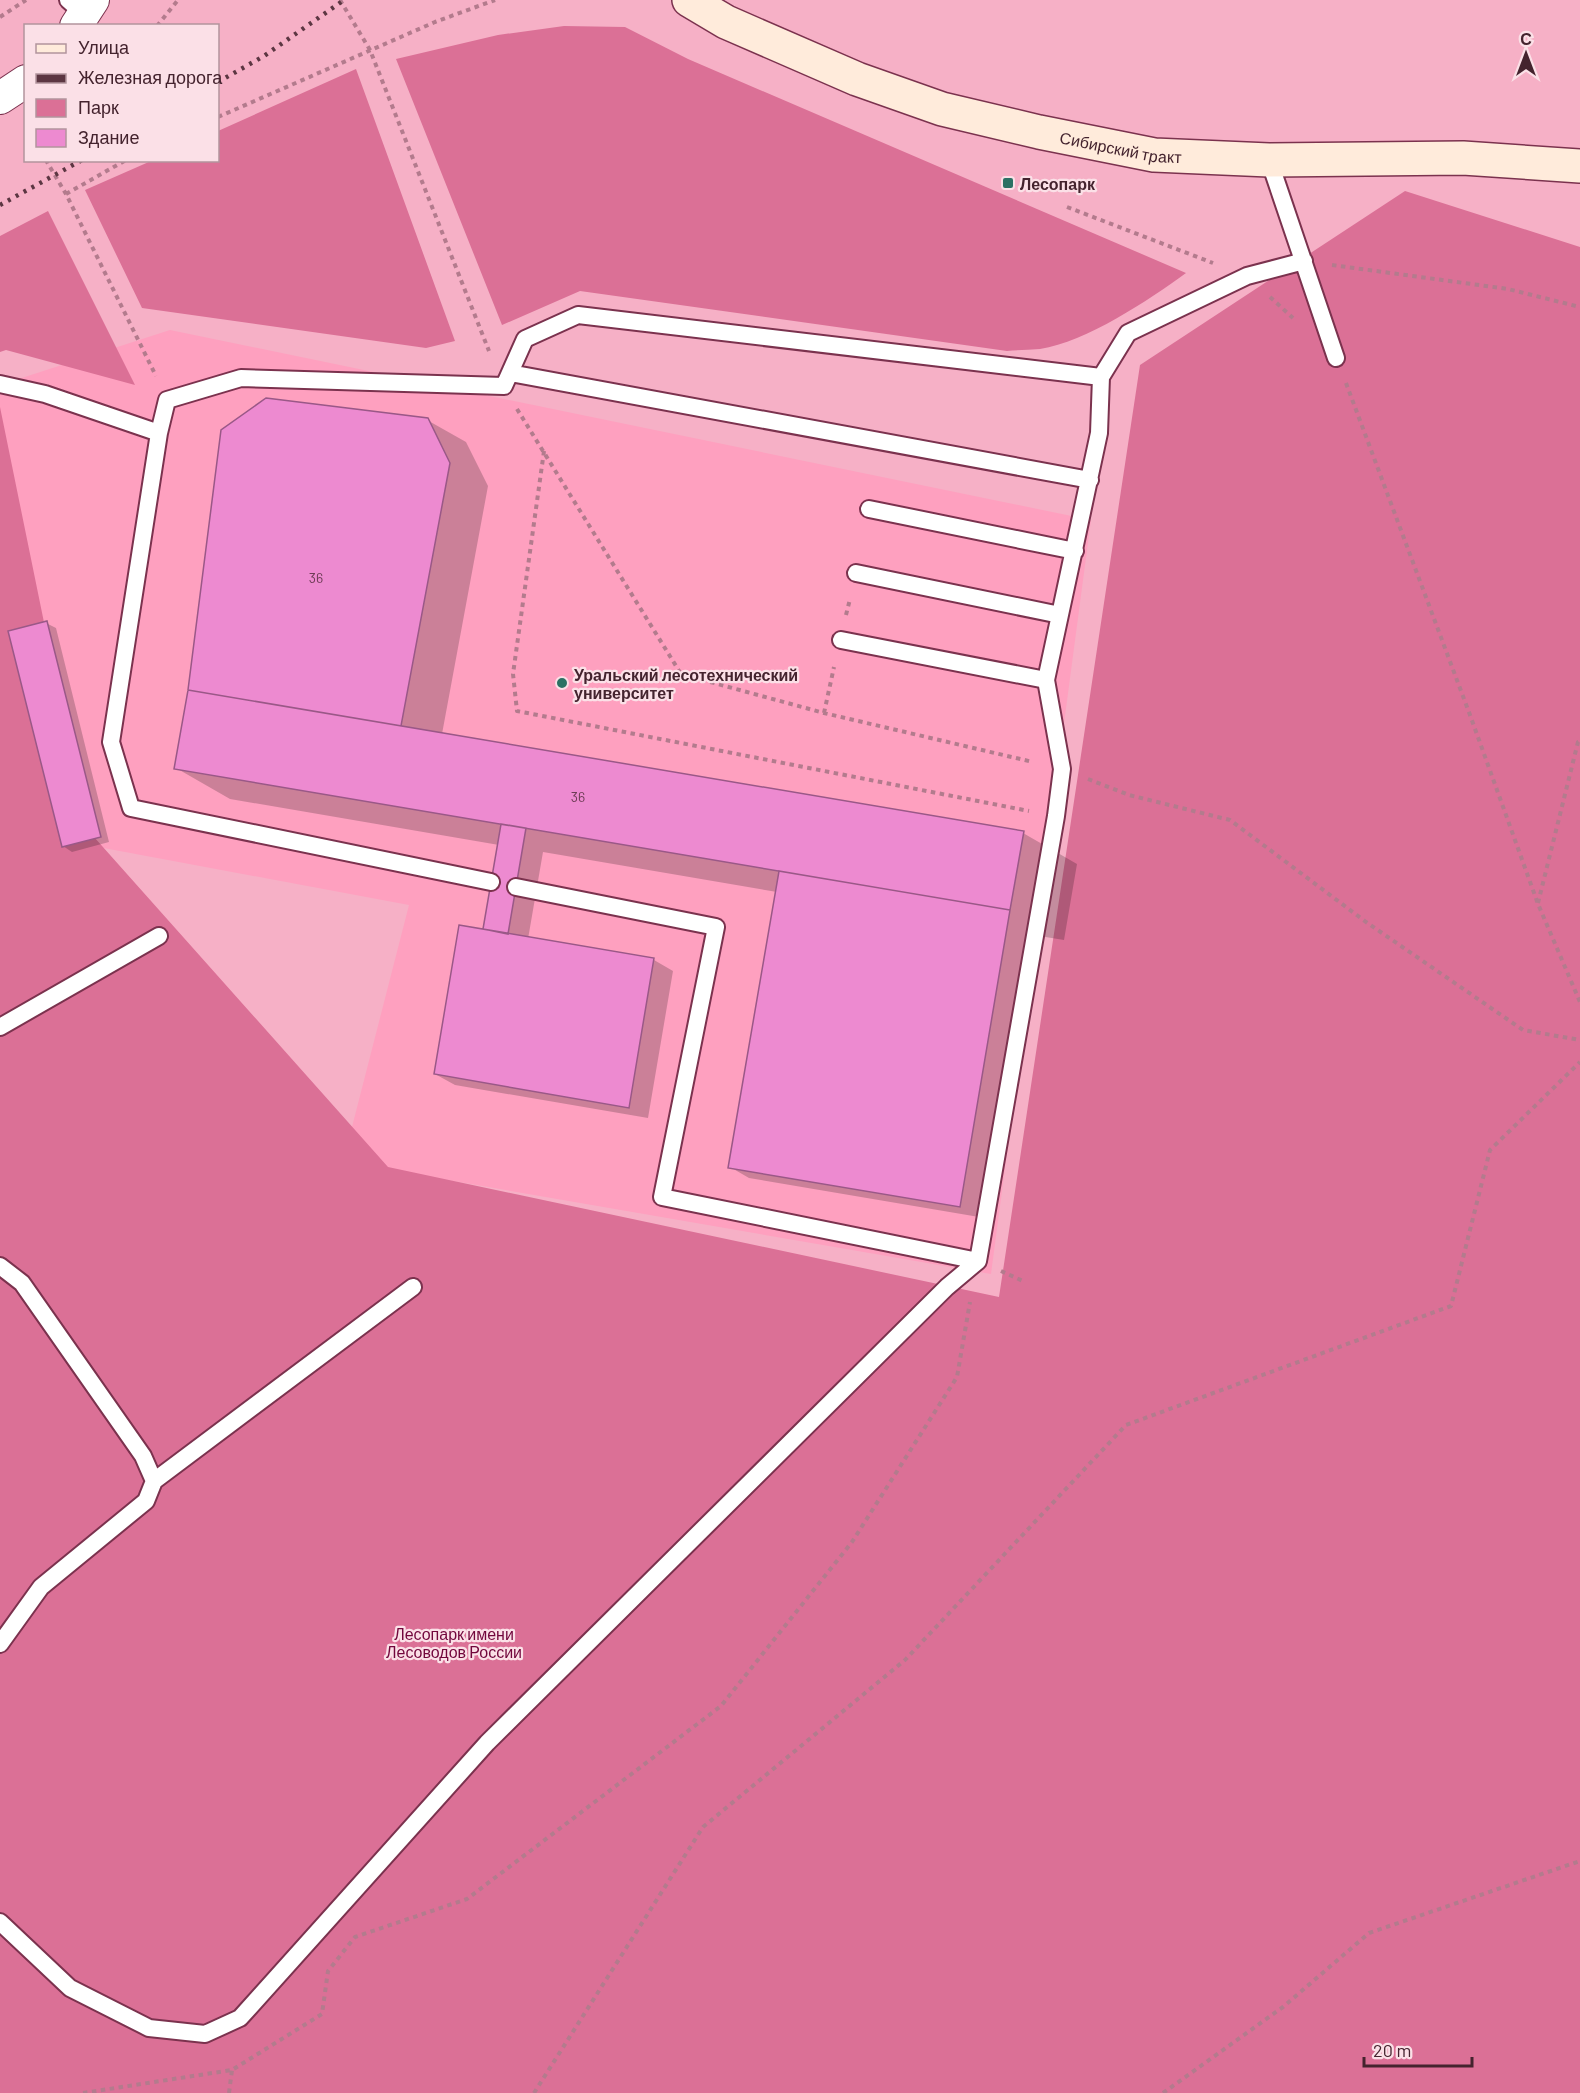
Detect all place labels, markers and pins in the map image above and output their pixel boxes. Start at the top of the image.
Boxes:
place label: Лесопарк [1020,174,1096,193]
marker: Лесопарк [1001,176,1015,190]
place label: Уральский лесотехнический университет [574,665,798,702]
marker: Уральский лесотехнический университет [555,676,569,690]

